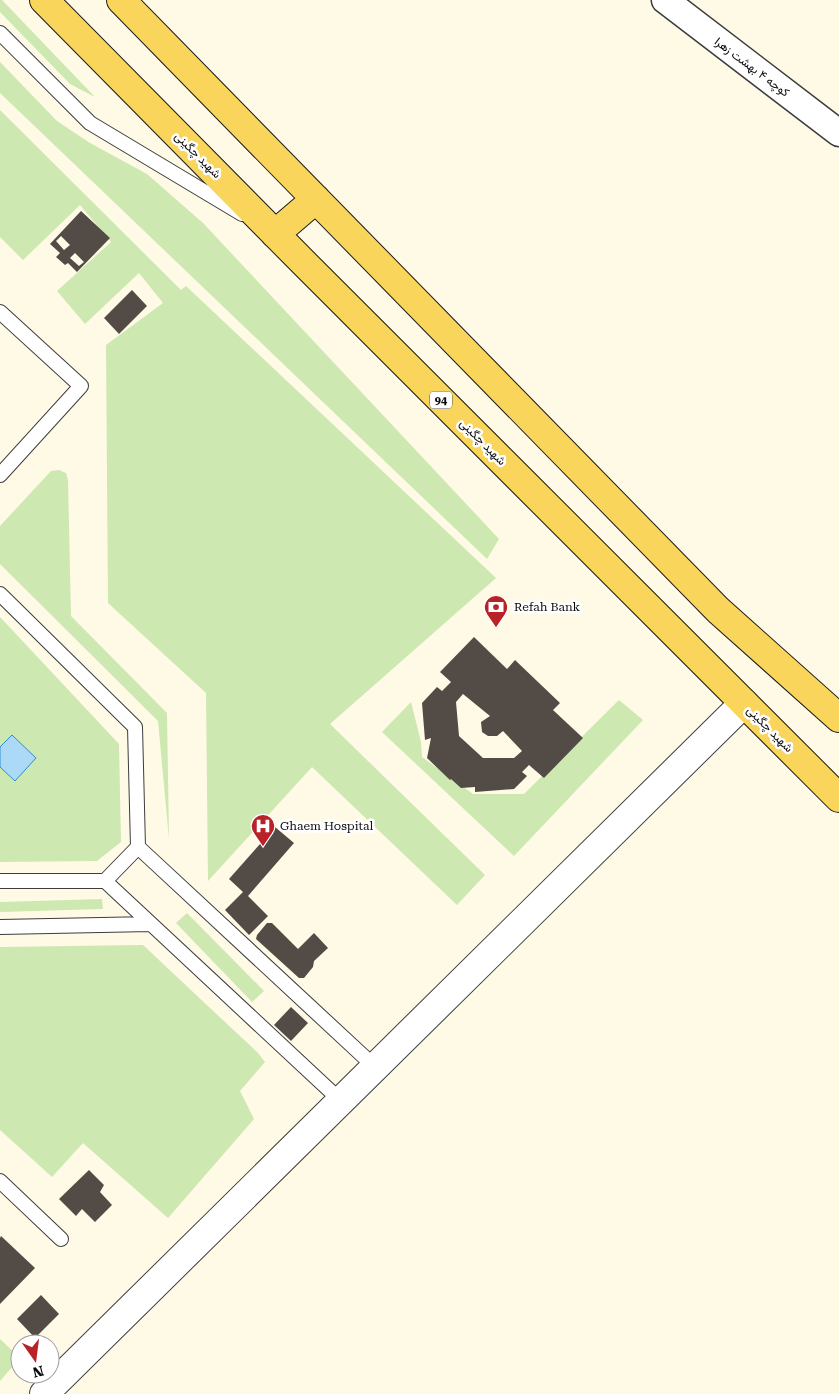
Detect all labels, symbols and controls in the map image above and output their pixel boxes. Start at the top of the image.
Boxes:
street label: کوچه ۴ بهشت زهرا [711,34,792,100]
street label: شهید چگینی [171,129,224,182]
road number: 94 [430,392,452,408]
street label: شهید چگینی [456,416,509,469]
bank icon: Refah Bank [483,594,509,628]
place label: Refah Bank [514,600,581,614]
street label: شهید چگینی [743,703,796,756]
hospital icon: Ghaem Hospital [250,813,276,847]
place label: Ghaem Hospital [280,819,373,833]
north arrow [10,1334,60,1384]
text: N [31,1363,45,1381]

